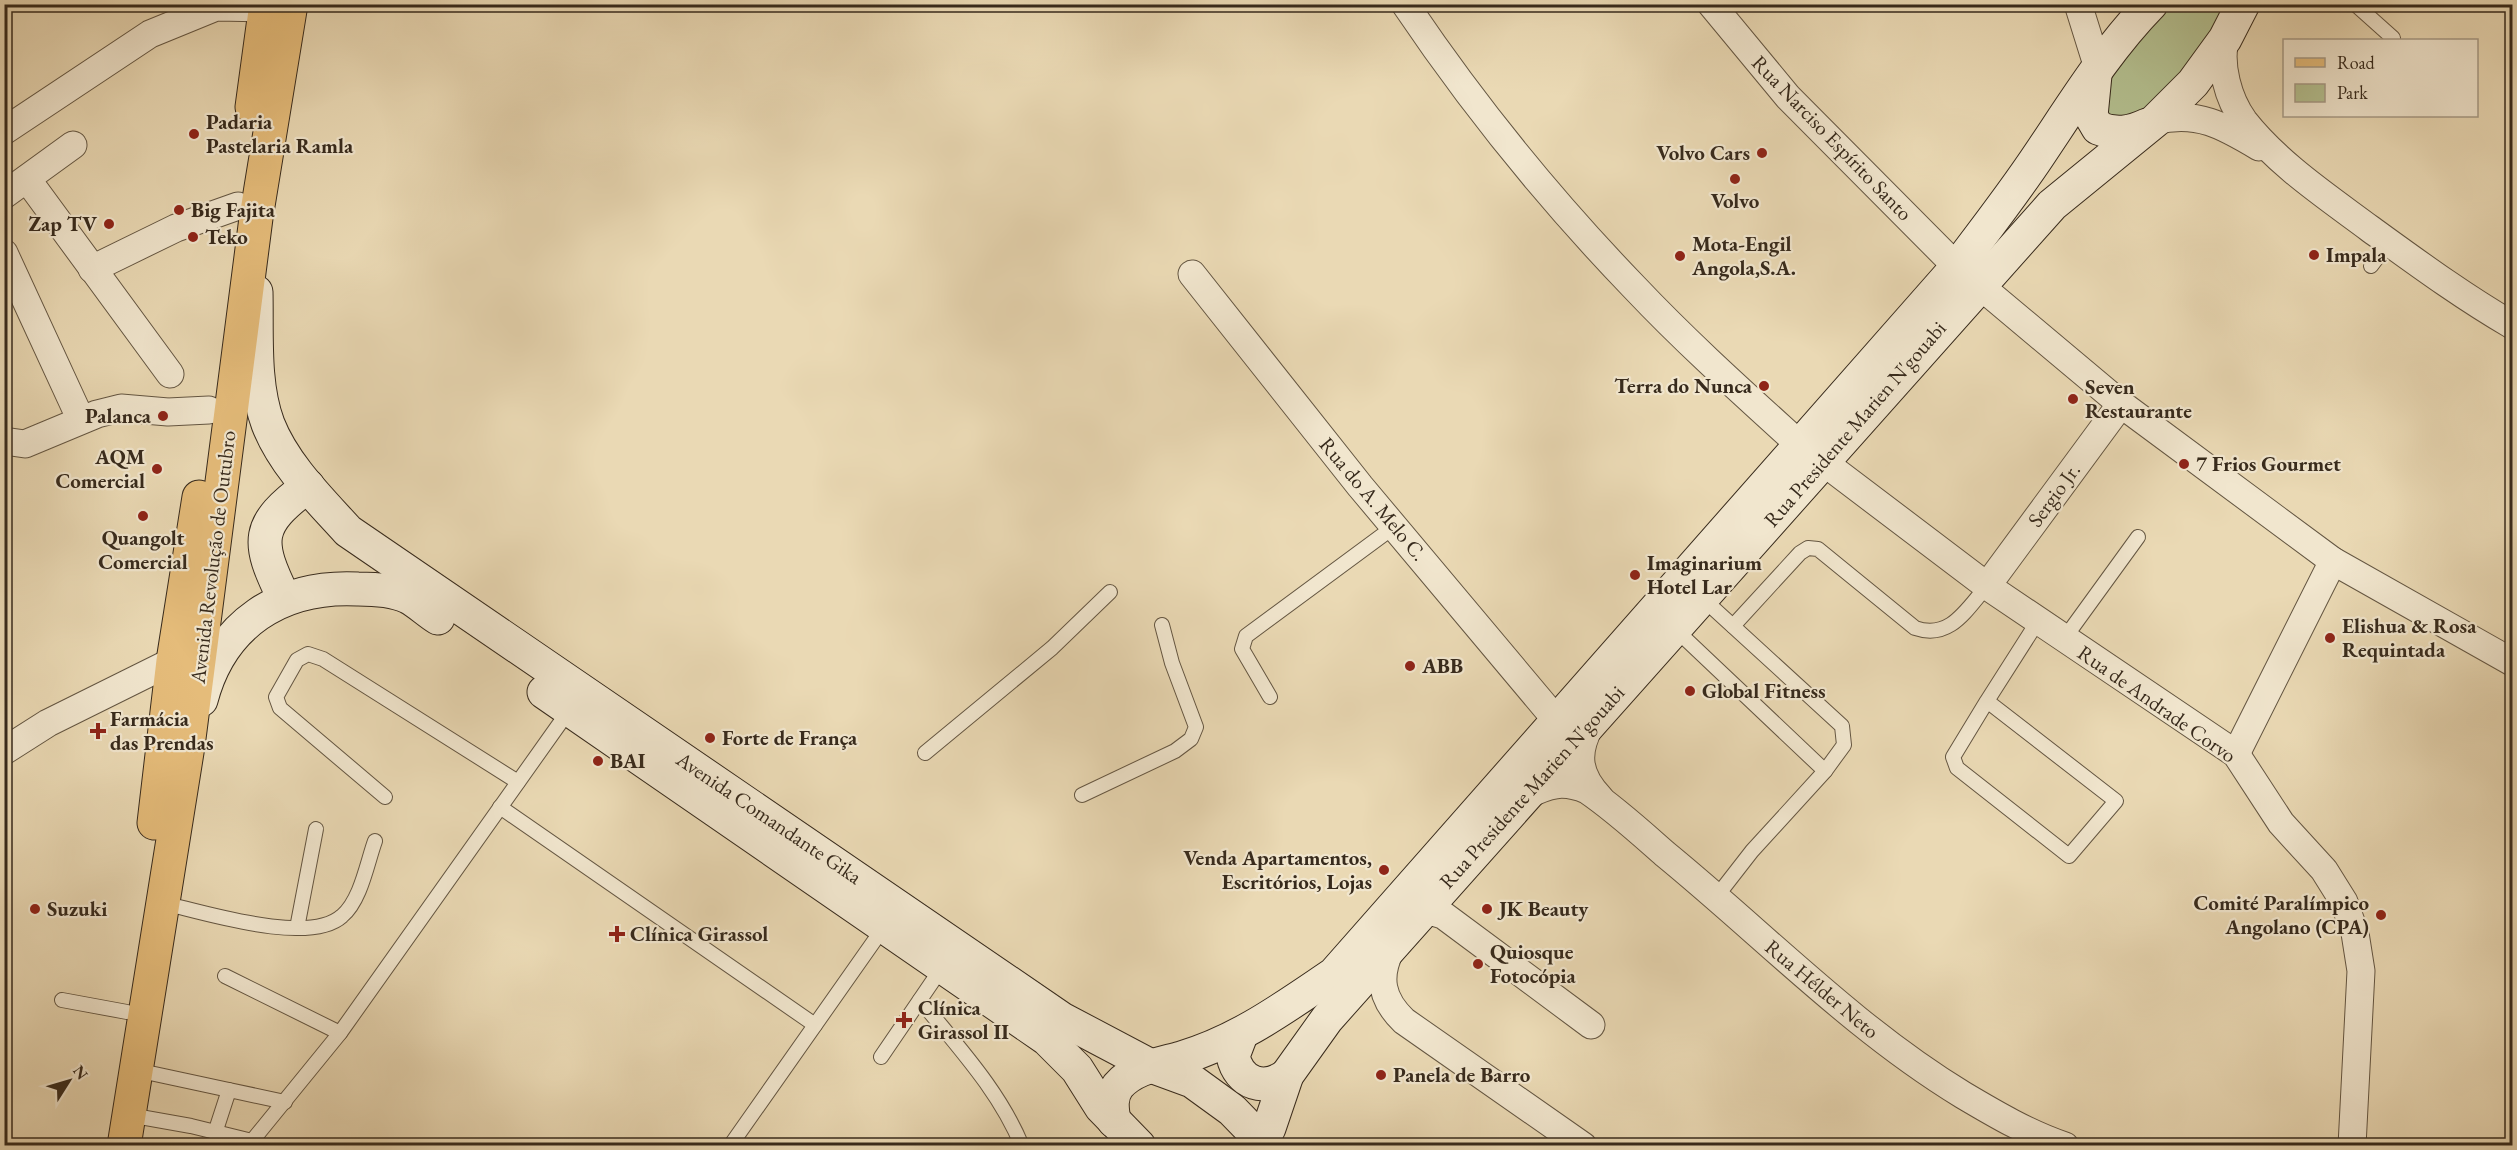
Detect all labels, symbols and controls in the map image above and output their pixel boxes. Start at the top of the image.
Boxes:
legend [2283,39,2478,117]
street label: Rua Narciso Espírito Santo [1746,49,1918,226]
text: Road [2337,51,2376,74]
text: Park [2337,81,2368,104]
place label: Padaria Pastelaria Ramla [206,108,354,159]
marker: Padaria Pastelaria Ramla [187,127,201,141]
place label: Volvo Cars [1656,139,1750,166]
marker: Volvo Cars [1755,146,1769,160]
marker: Volvo [1728,172,1742,186]
place label: Volvo [1711,187,1760,214]
place label: Big Fajita [191,196,276,223]
marker: Big Fajita [172,203,186,217]
place label: Zap TV [28,210,97,237]
marker: Zap TV [102,217,116,231]
place label: Teko [205,223,248,250]
marker: Teko [186,230,200,244]
place label: Mota-Engil Angola,S.A. [1691,230,1796,281]
place label: Impala [2326,241,2387,268]
marker: Impala [2307,248,2321,262]
marker: Mota-Engil Angola,S.A. [1673,249,1687,263]
street label: Rua Presidente Marien N'gouabi [1758,315,1952,532]
place label: Terra do Nunca [1614,372,1753,399]
place label: Seven Restaurante [2085,373,2192,424]
marker: Terra do Nunca [1757,379,1771,393]
marker: Seven Restaurante [2066,392,2080,406]
place label: Palanca [85,402,152,429]
marker: Palanca [156,409,170,423]
street label: Avenida Revolução de Outubro [183,429,241,686]
street label: Rua do A. Melo C. [1314,431,1433,566]
place label: AQM Comercial [55,443,145,494]
place label: 7 Frios Gourmet [2196,450,2341,477]
street label: Sergio Jr. [2021,457,2086,532]
marker: 7 Frios Gourmet [2177,457,2191,471]
marker: AQM Comercial [150,462,164,476]
marker: Quangolt Comercial [136,509,150,523]
place label: Quangolt Comercial [98,524,188,575]
place label: Imaginarium Hotel Lar [1647,549,1762,600]
marker: Imaginarium Hotel Lar [1628,568,1642,582]
place label: Elishua & Rosa Requintada [2342,612,2477,663]
marker: Elishua & Rosa Requintada [2323,631,2337,645]
street label: Rua de Andrade Corvo [2073,639,2242,768]
place label: ABB [1421,652,1463,679]
marker: ABB [1403,659,1417,673]
place label: Global Fitness [1702,677,1826,704]
street label: Rua Presidente Marien N'gouabi [1433,679,1630,894]
marker: Global Fitness [1683,684,1697,698]
place label: Farmácia das Prendas [110,705,214,756]
marker: Farmácia das Prendas [91,724,105,738]
place label: Forte de França [722,724,858,751]
marker: Forte de França [703,731,717,745]
street label: Avenida Comandante Gika [670,745,868,890]
place label: BAI [610,747,646,774]
marker: BAI [591,754,605,768]
place label: Venda Apartamentos, Escritórios, Lojas [1183,844,1372,895]
marker: Venda Apartamentos, Escritórios, Lojas [1377,863,1391,877]
place label: Comité Paralímpico Angolano (CPA) [2193,889,2369,940]
place label: Suzuki [47,895,107,922]
place label: JK Beauty [1497,895,1589,922]
marker: Suzuki [28,902,42,916]
marker: JK Beauty [1480,902,1494,916]
marker: Comité Paralímpico Angolano (CPA) [2374,908,2388,922]
place label: Clínica Girassol [630,920,768,947]
marker: Clínica Girassol [608,925,626,943]
street label: Rua Hélder Neto [1760,933,1885,1044]
place label: Quiosque Fotocópia [1490,938,1577,989]
marker: Quiosque Fotocópia [1471,957,1485,971]
place label: Clínica Girassol II [918,994,1009,1045]
marker: Clínica Girassol II [895,1011,913,1029]
north arrow [39,1051,99,1111]
text: N [68,1061,93,1084]
place label: Panela de Barro [1393,1061,1531,1088]
marker: Panela de Barro [1374,1068,1388,1082]

